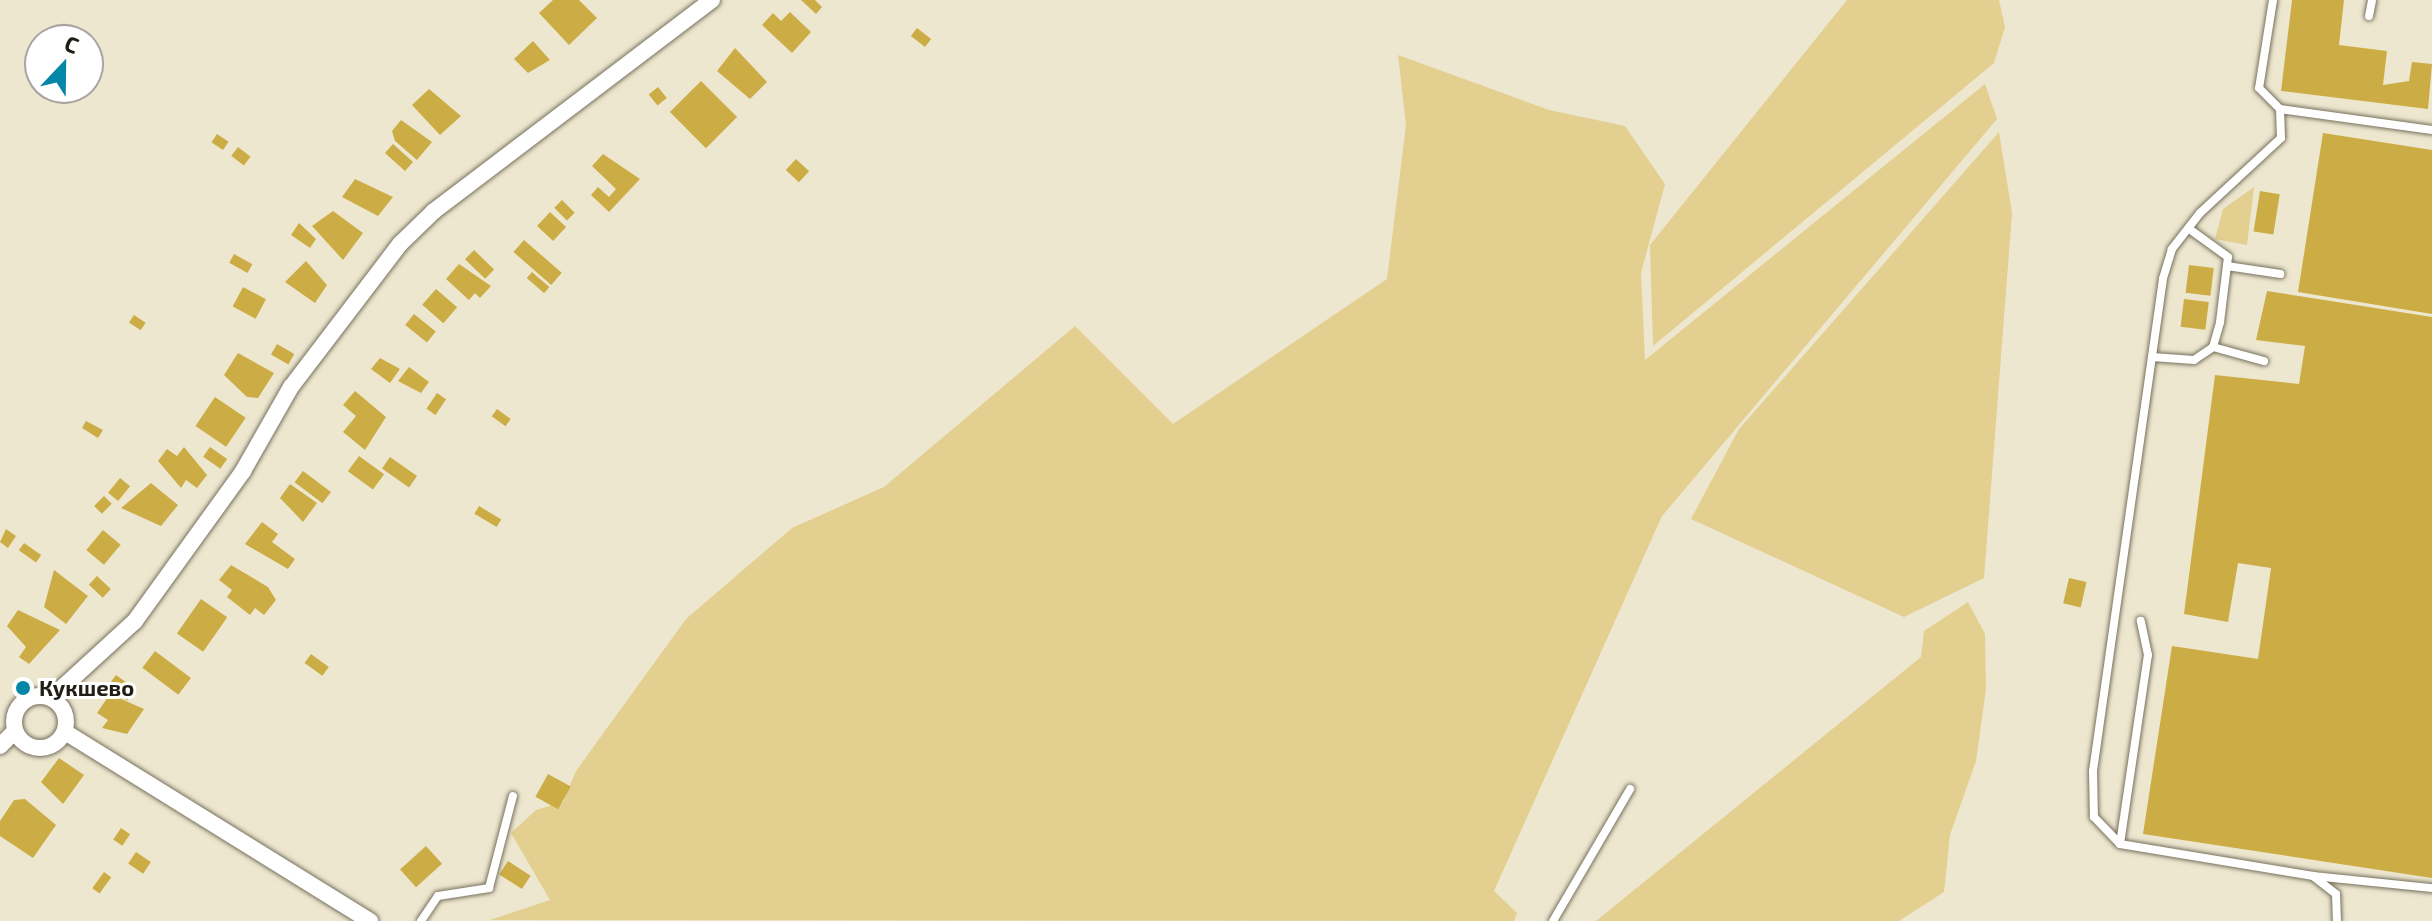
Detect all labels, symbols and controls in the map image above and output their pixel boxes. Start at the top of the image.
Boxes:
north arrow [24,24,104,104]
text: С [61,29,83,58]
place label: Кукшево [39,675,134,701]
marker: Кукшево [14,679,32,697]

